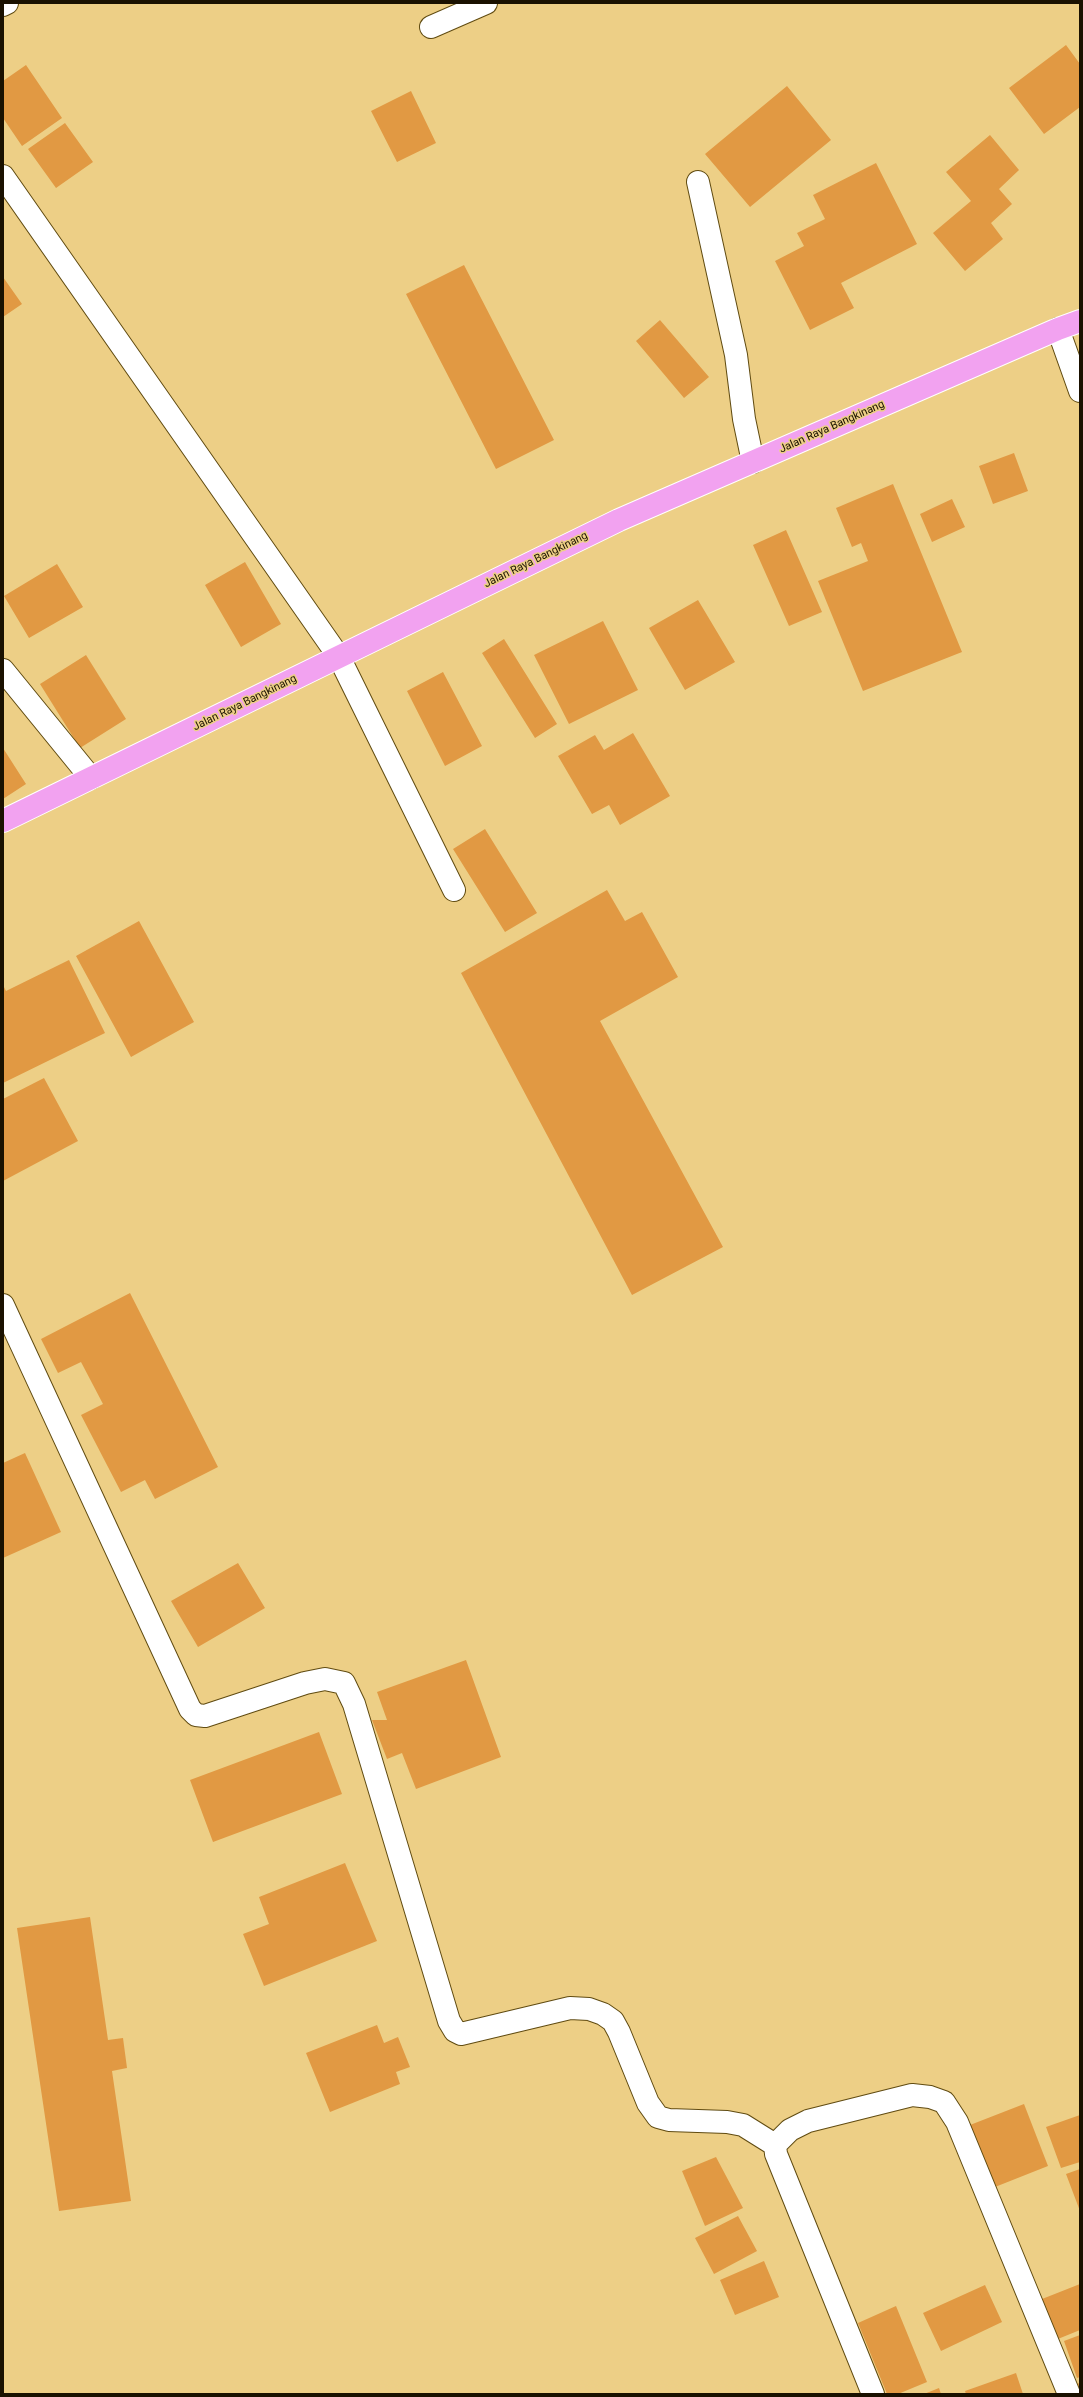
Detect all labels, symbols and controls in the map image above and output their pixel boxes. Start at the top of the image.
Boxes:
street label: Jalan Raya Bangkinang [777,398,887,456]
street label: Jalan Raya Bangkinang [482,529,590,591]
street label: Jalan Raya Bangkinang [191,672,299,734]

